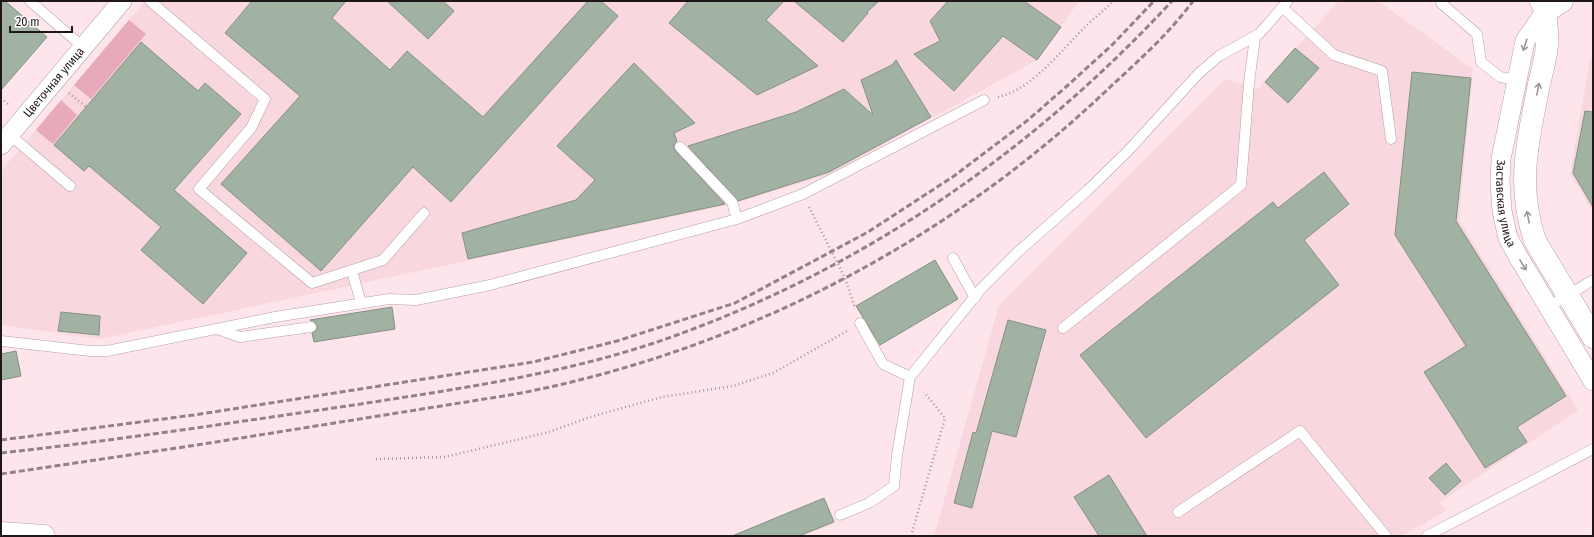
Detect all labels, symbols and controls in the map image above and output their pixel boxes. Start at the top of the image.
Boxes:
scale bar [10,8,72,34]
text: 20 m [16,15,40,29]
one-way arrow [1521,38,1528,51]
street label: Цветочная улица [20,44,87,120]
one-way arrow [1535,83,1543,96]
street label: Заставская улица [1493,159,1519,250]
one-way arrow [1524,211,1532,224]
one-way arrow [1520,259,1528,271]

